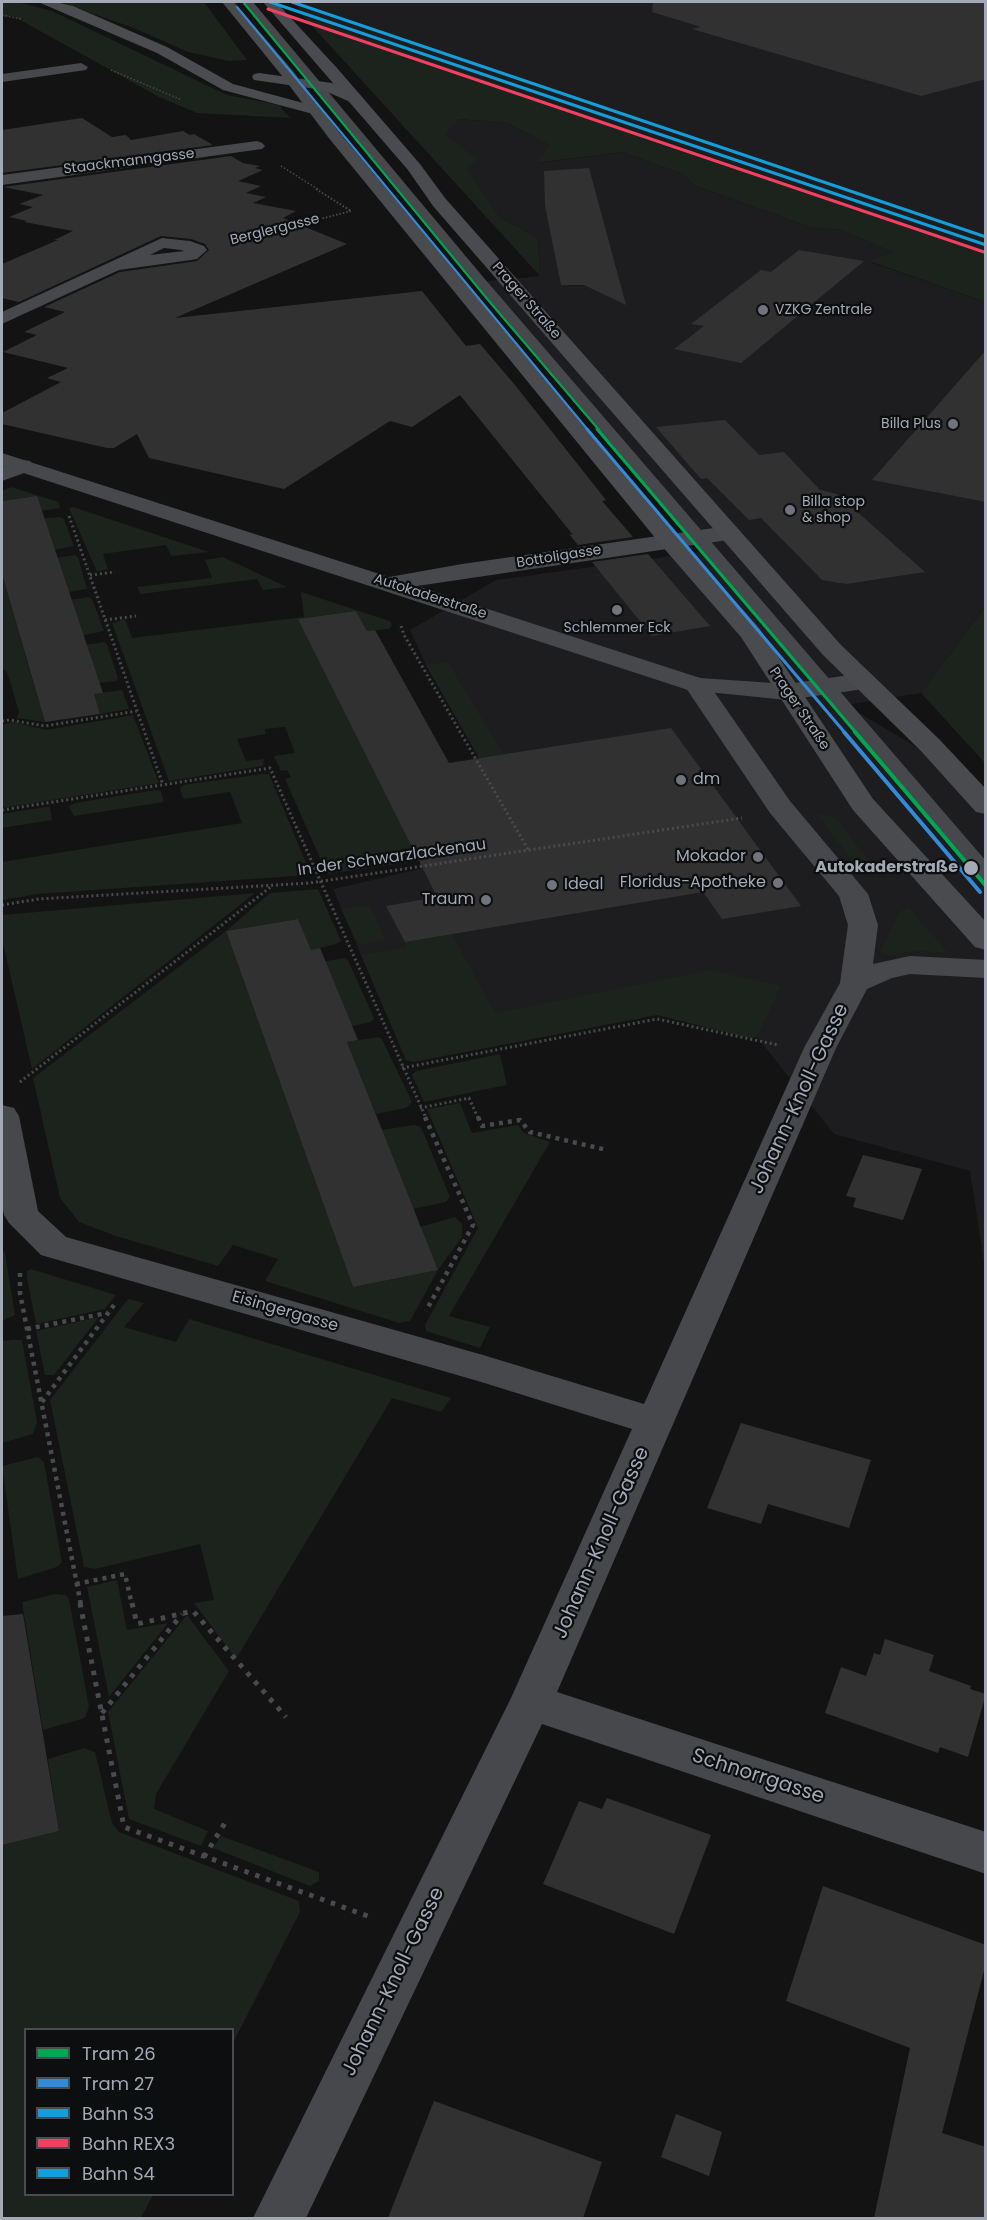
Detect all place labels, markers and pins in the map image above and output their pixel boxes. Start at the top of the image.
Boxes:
place label: VZKG Zentrale [775,302,872,318]
marker: VZKG Zentrale [756,303,770,317]
place label: Billa Plus [881,416,941,432]
marker: Billa Plus [946,417,960,431]
place label: Billa stop & shop [802,494,865,526]
marker: Billa stop & shop [783,503,797,517]
marker: Schlemmer Eck [610,603,624,617]
place label: Schlemmer Eck [563,620,671,636]
place label: dm [693,770,720,790]
marker: dm [674,773,688,787]
place label: Mokador [676,847,746,867]
marker: Mokador [751,850,765,864]
place label: Autokaderstraße [815,858,958,878]
marker: Autokaderstraße [962,859,980,877]
place label: Floridus-Apotheke [620,873,766,893]
place label: Ideal [564,875,603,895]
marker: Floridus-Apotheke [771,876,785,890]
marker: Ideal [545,878,559,892]
place label: Traum [422,890,474,910]
marker: Traum [479,893,493,907]

